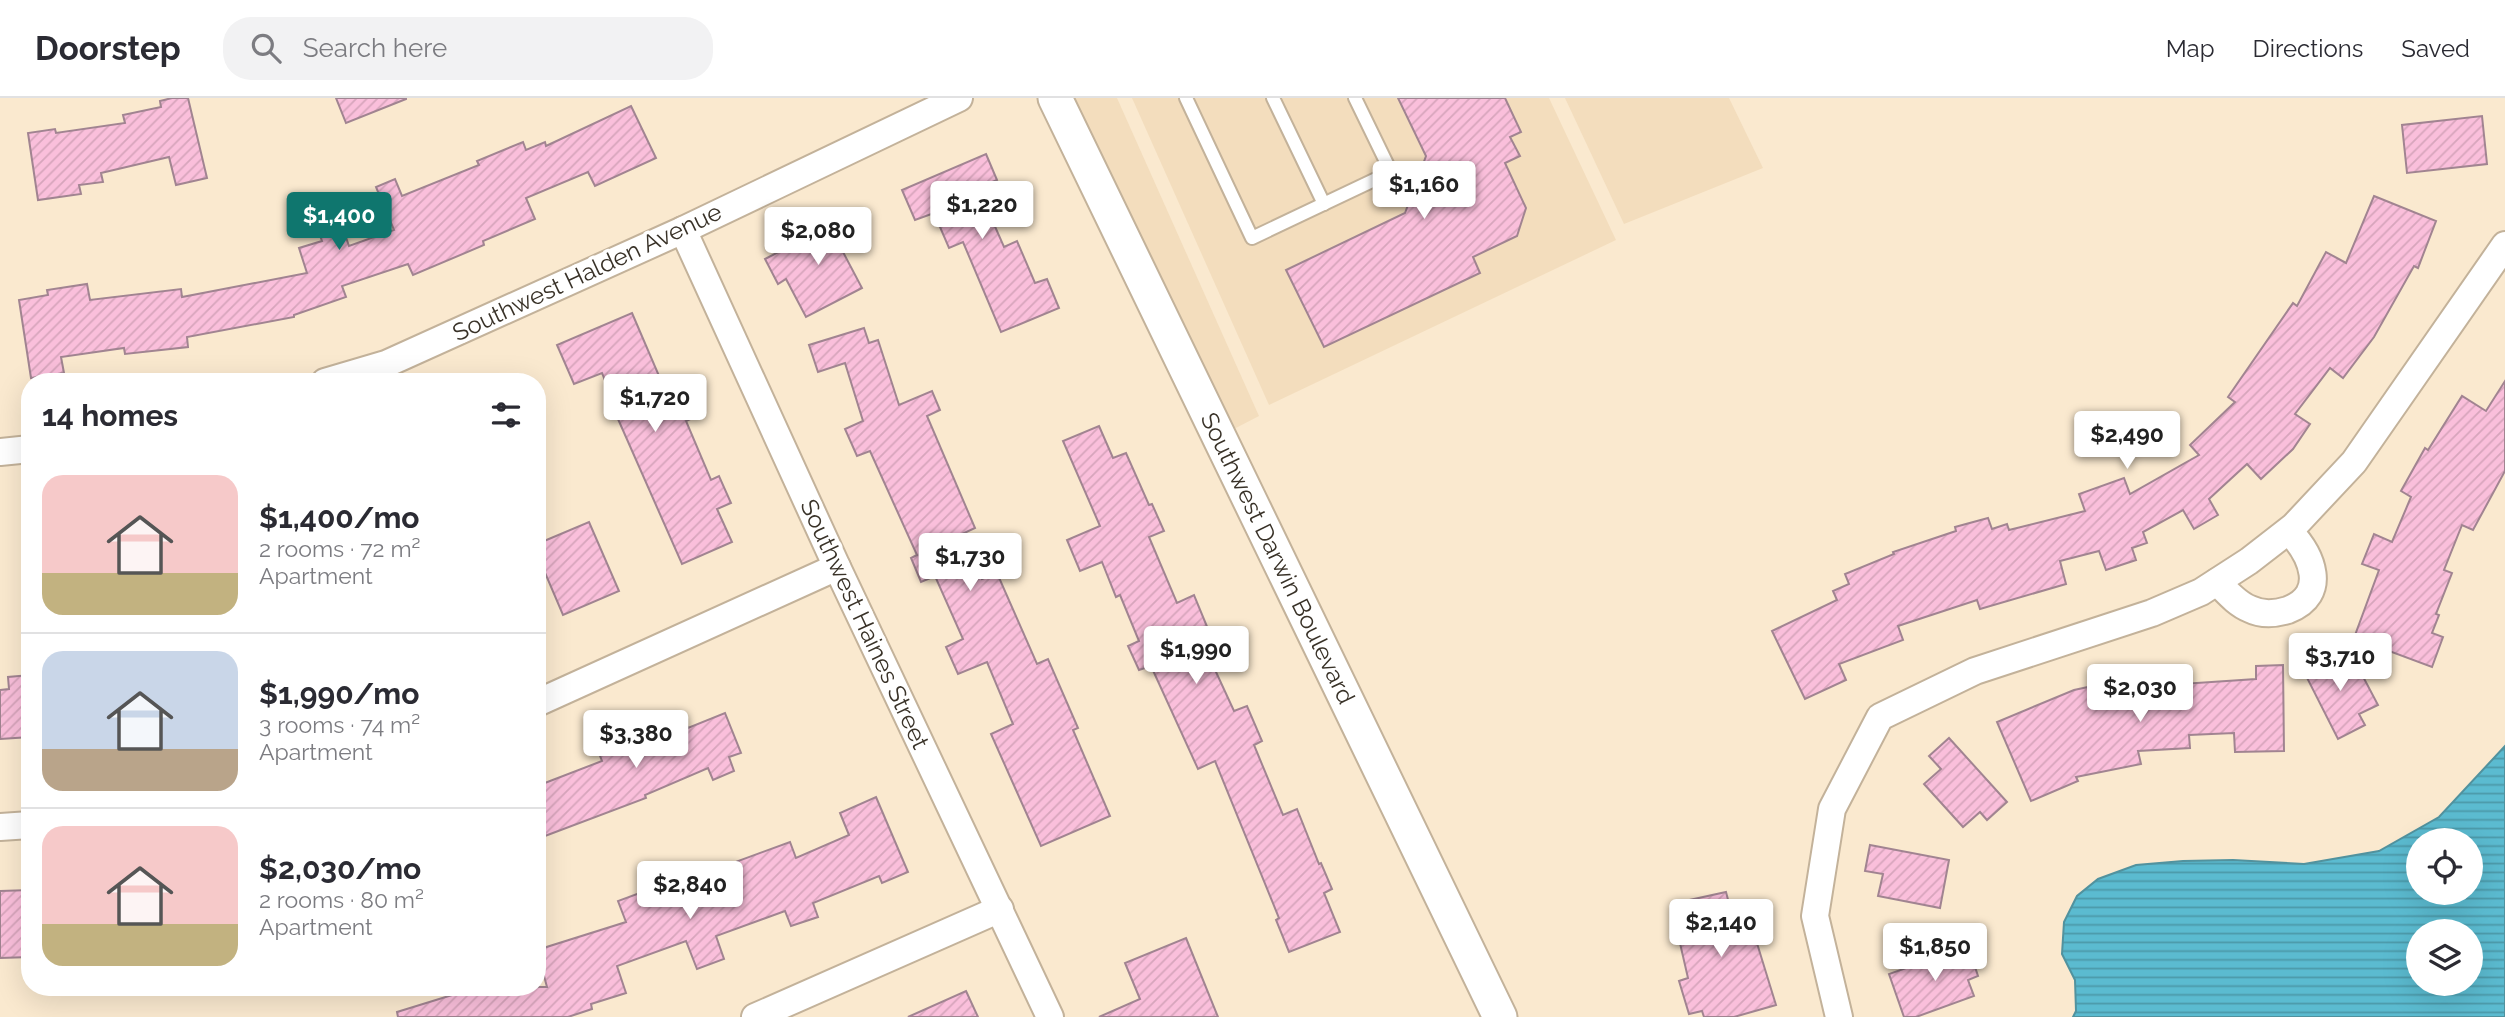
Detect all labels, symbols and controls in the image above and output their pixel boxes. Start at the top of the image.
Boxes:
search box [223,17,713,80]
text: Doorstep [35,29,181,68]
icon: search [247,29,285,67]
text: Search here [303,33,447,63]
text: Map [2166,34,2215,63]
text: Directions [2253,34,2363,63]
text: Saved [2401,34,2470,63]
pin: $1,160 [1367,162,1481,221]
text: $1,160 [1389,170,1459,197]
pin: $1,220 [925,181,1039,241]
text: $1,220 [946,190,1018,217]
pin: $1,400 [282,192,396,252]
street label: Southwest Halden Avenue [448,197,726,347]
text: $1,400 [303,201,375,228]
pin: $2,080 [761,208,875,267]
text: $2,080 [780,216,856,243]
pin: $1,720 [598,374,712,434]
text: $1,720 [620,383,690,410]
icon: filters [487,396,525,434]
text: 14 homes [42,398,178,433]
street label: Southwest Darwin Boulevard [1195,408,1361,708]
pin: $2,490 [2070,412,2184,471]
text: $2,490 [2090,420,2164,447]
street label: Southwest Haines Street [794,495,936,753]
text: $1,400/mo [259,500,420,535]
icon: home [98,503,182,587]
pin: $1,730 [913,533,1027,593]
text: 2 rooms · 72 m² [259,535,420,562]
text: $1,730 [935,542,1005,569]
text: Apartment [259,562,373,589]
pin: $1,990 [1139,626,1253,686]
pin: $3,710 [2283,634,2397,693]
text: $1,990 [1160,635,1232,662]
text: $3,710 [2305,642,2375,669]
pin: $2,030 [2083,664,2197,724]
text: $2,030 [2103,673,2177,700]
text: $1,990/mo [259,676,419,711]
icon: home [98,679,182,763]
pin: $3,380 [579,710,693,770]
text: 3 rooms · 74 m² [259,711,420,738]
text: $3,380 [599,719,673,746]
text: Apartment [259,738,373,765]
map controls [2406,828,2483,996]
button: locate [2406,828,2483,905]
text: $2,030/mo [259,851,421,886]
icon: home [98,854,182,938]
pin: $2,840 [633,862,747,921]
text: $2,840 [653,870,727,897]
text: 2 rooms · 80 m² [259,886,424,913]
pin: $2,140 [1664,900,1778,959]
text: $2,140 [1685,908,1757,935]
text: Apartment [259,913,373,940]
button: layers [2406,919,2483,996]
pin: $1,850 [1878,924,1992,983]
text: $1,850 [1899,932,1971,959]

